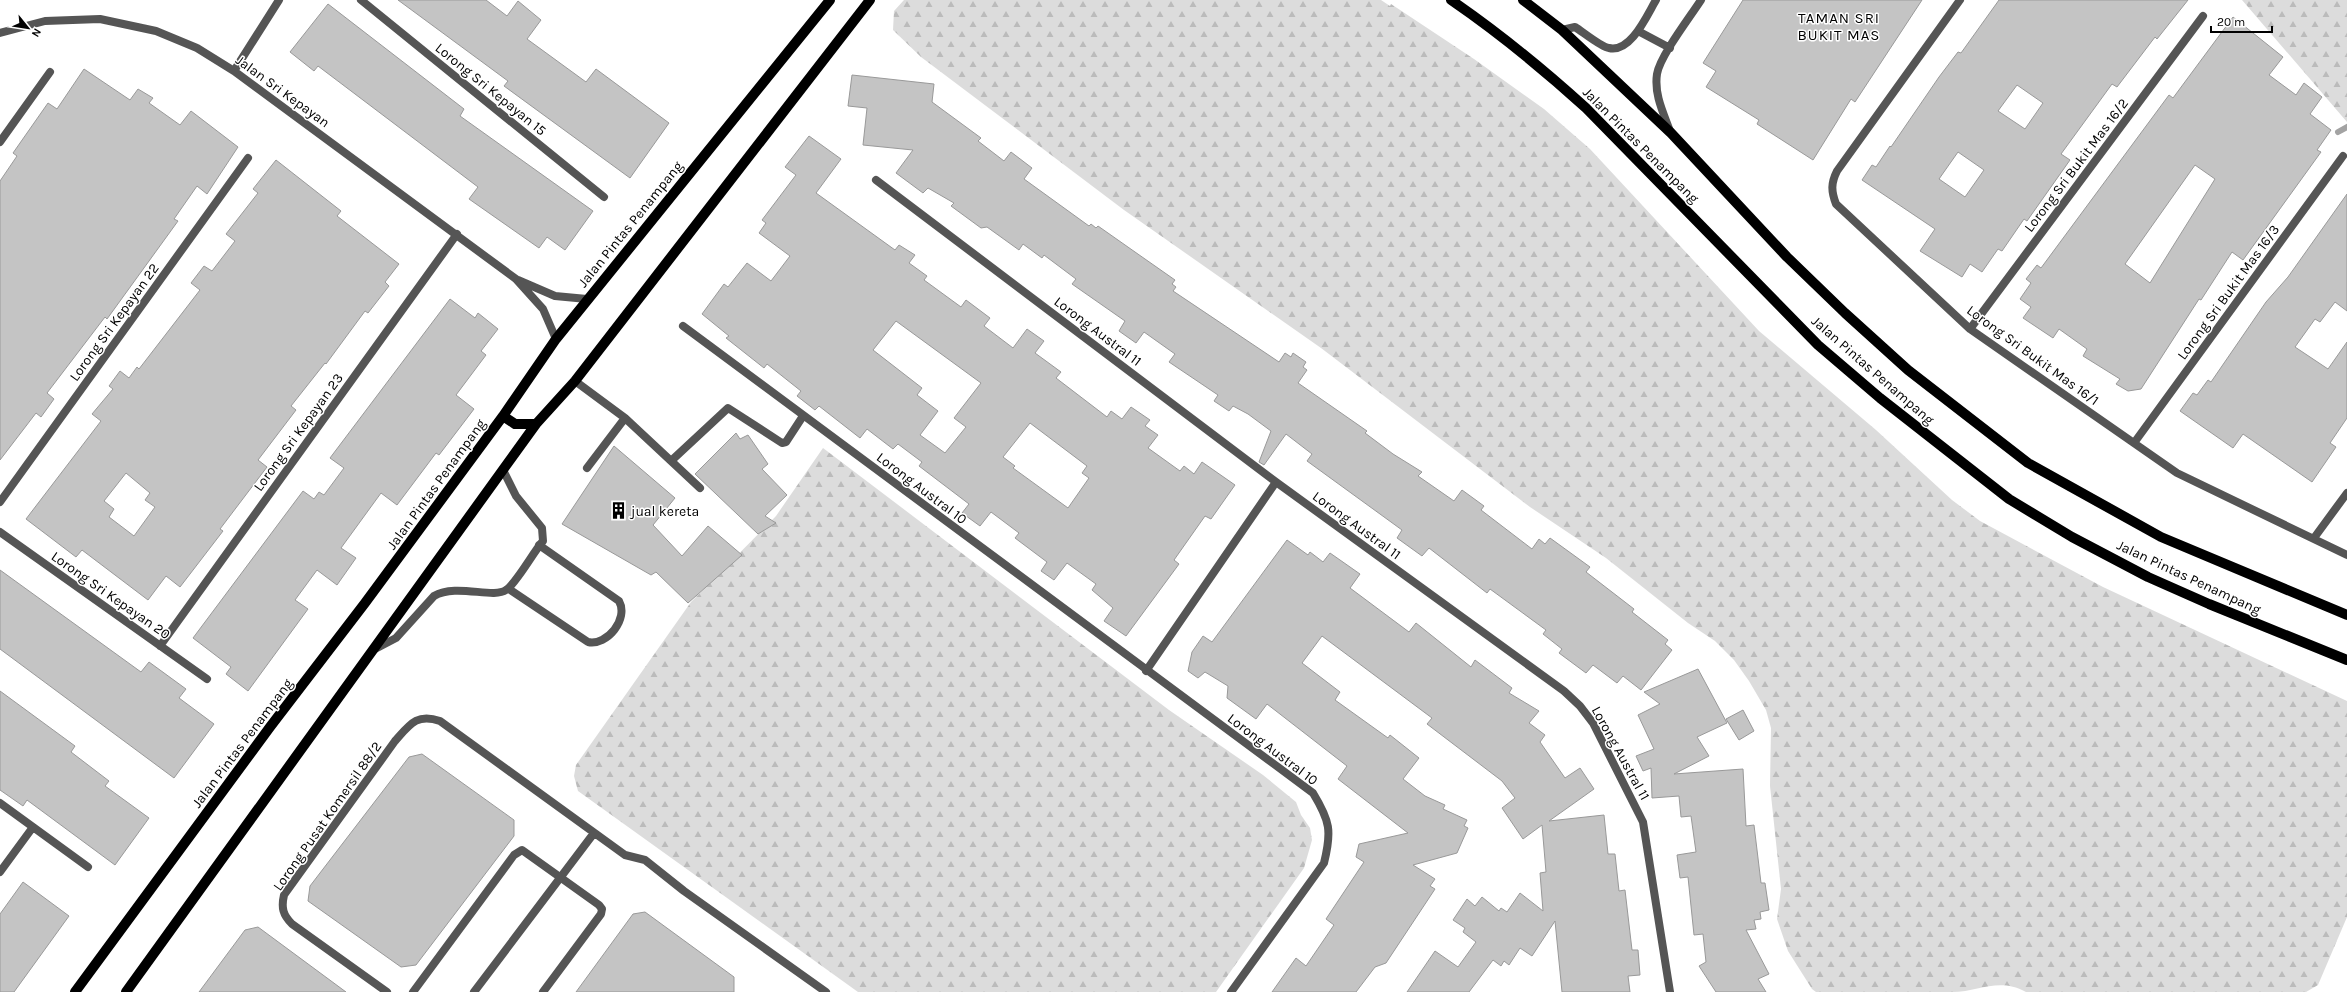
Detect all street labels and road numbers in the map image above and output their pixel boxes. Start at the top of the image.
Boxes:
street label: Lorong Sri Kepayan 15 [432,39,550,139]
street label: Jalan Sri Kepayan [232,52,333,131]
street label: Jalan Pintas Penampang [1579,84,1702,207]
street label: Lorong Sri Bukit Mas 16/2 [2021,95,2132,235]
street label: Jalan Pintas Penampang [574,158,687,291]
street label: Lorong Sri Bukit Mas 16/3 [2174,222,2283,363]
street label: Lorong Sri Kepayan 22 [66,260,163,384]
street label: Lorong Austral 11 [1051,293,1145,370]
street label: Lorong Sri Bukit Mas 16/1 [1963,302,2102,409]
street label: Jalan Pintas Penampang [1808,312,1938,428]
street label: Lorong Sri Kepayan 23 [250,370,347,495]
street label: Jalan Pintas Penampang [383,416,490,553]
street label: Lorong Austral 10 [873,449,970,528]
street label: Lorong Austral 11 [1309,488,1404,563]
street label: Jalan Pintas Penampang [2114,537,2264,618]
street label: Lorong Sri Kepayan 20 [48,548,174,643]
street label: Jalan Pintas Penampang [188,675,297,811]
street label: Lorong Austral 11 [1588,703,1653,803]
street label: Lorong Austral 10 [1224,710,1321,789]
street label: Lorong Pusat Komersil 88/2 [269,738,385,894]

